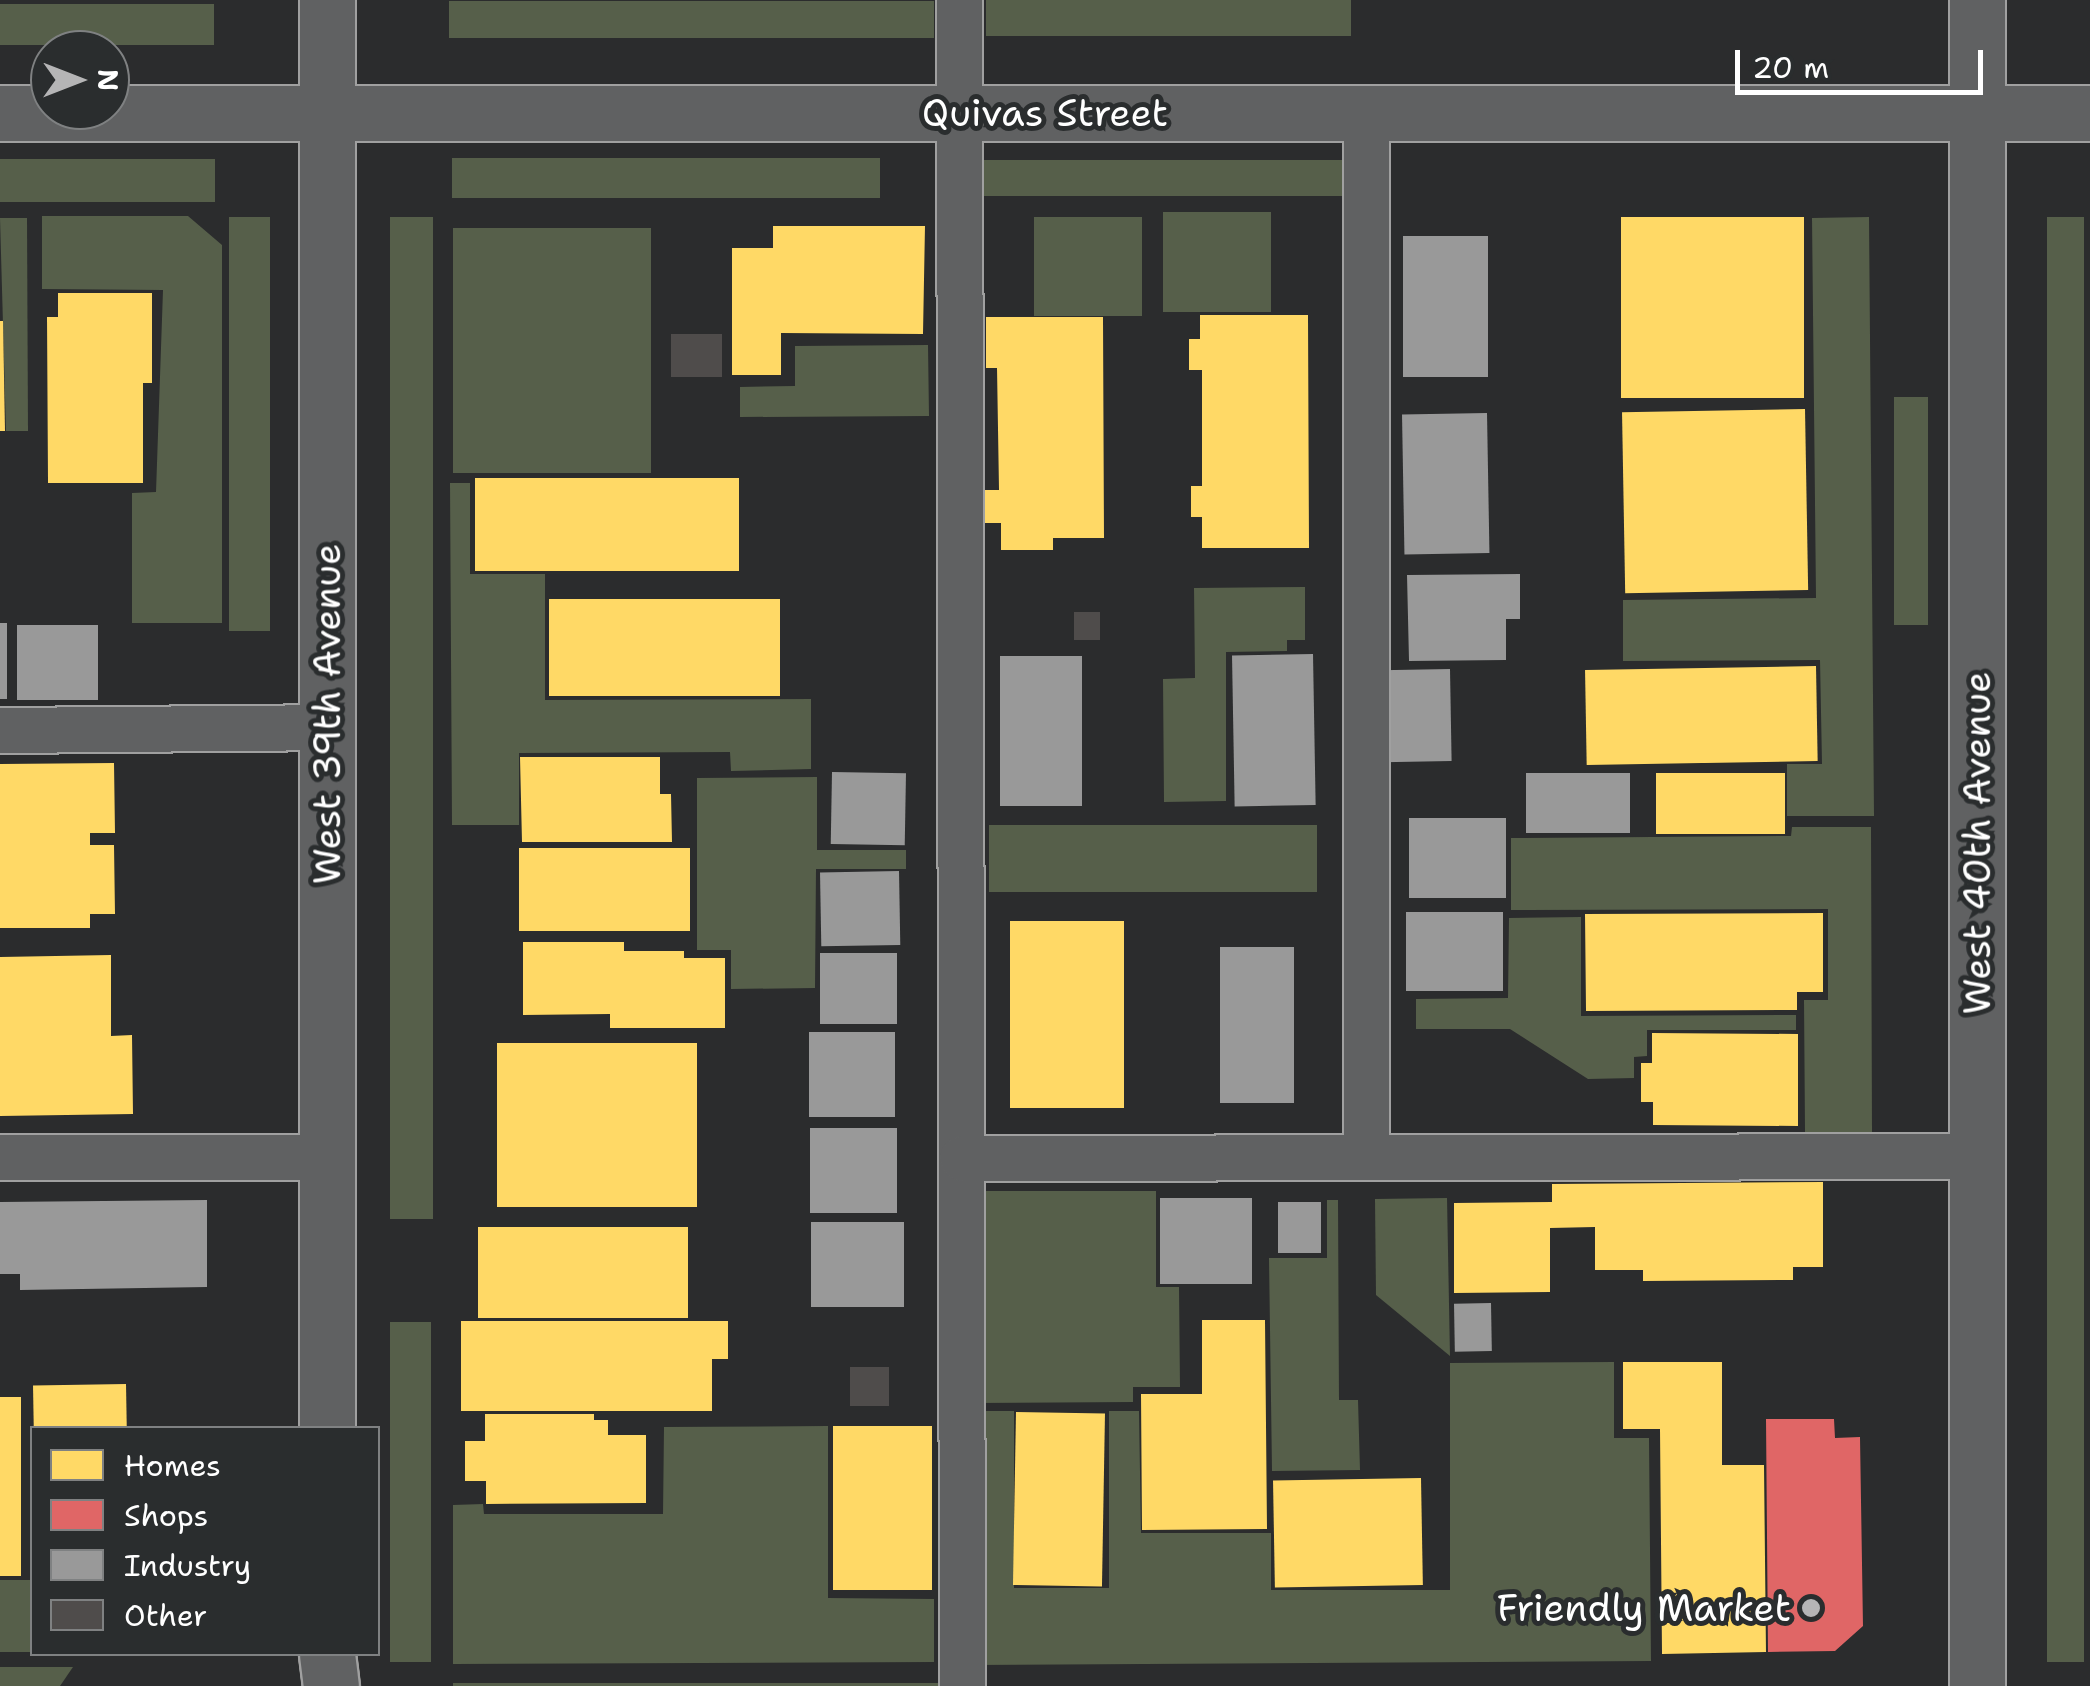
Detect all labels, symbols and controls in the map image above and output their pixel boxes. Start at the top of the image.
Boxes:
north arrow [30,30,130,130]
scale bar [1740,30,1988,92]
text: 20 m [1752,47,1829,88]
text: N [89,69,127,91]
street label: Quivas Street [922,90,1168,136]
street label: West 39th Avenue [304,544,350,884]
street label: West 40th Avenue [1954,671,2000,1015]
legend [30,1426,380,1656]
text: Homes [124,1445,221,1486]
text: Shops [124,1495,208,1536]
text: Industry [124,1545,251,1586]
place label: Friendly Market [1497,1585,1791,1631]
text: Other [124,1595,207,1636]
marker: Friendly Market [1800,1597,1822,1619]

